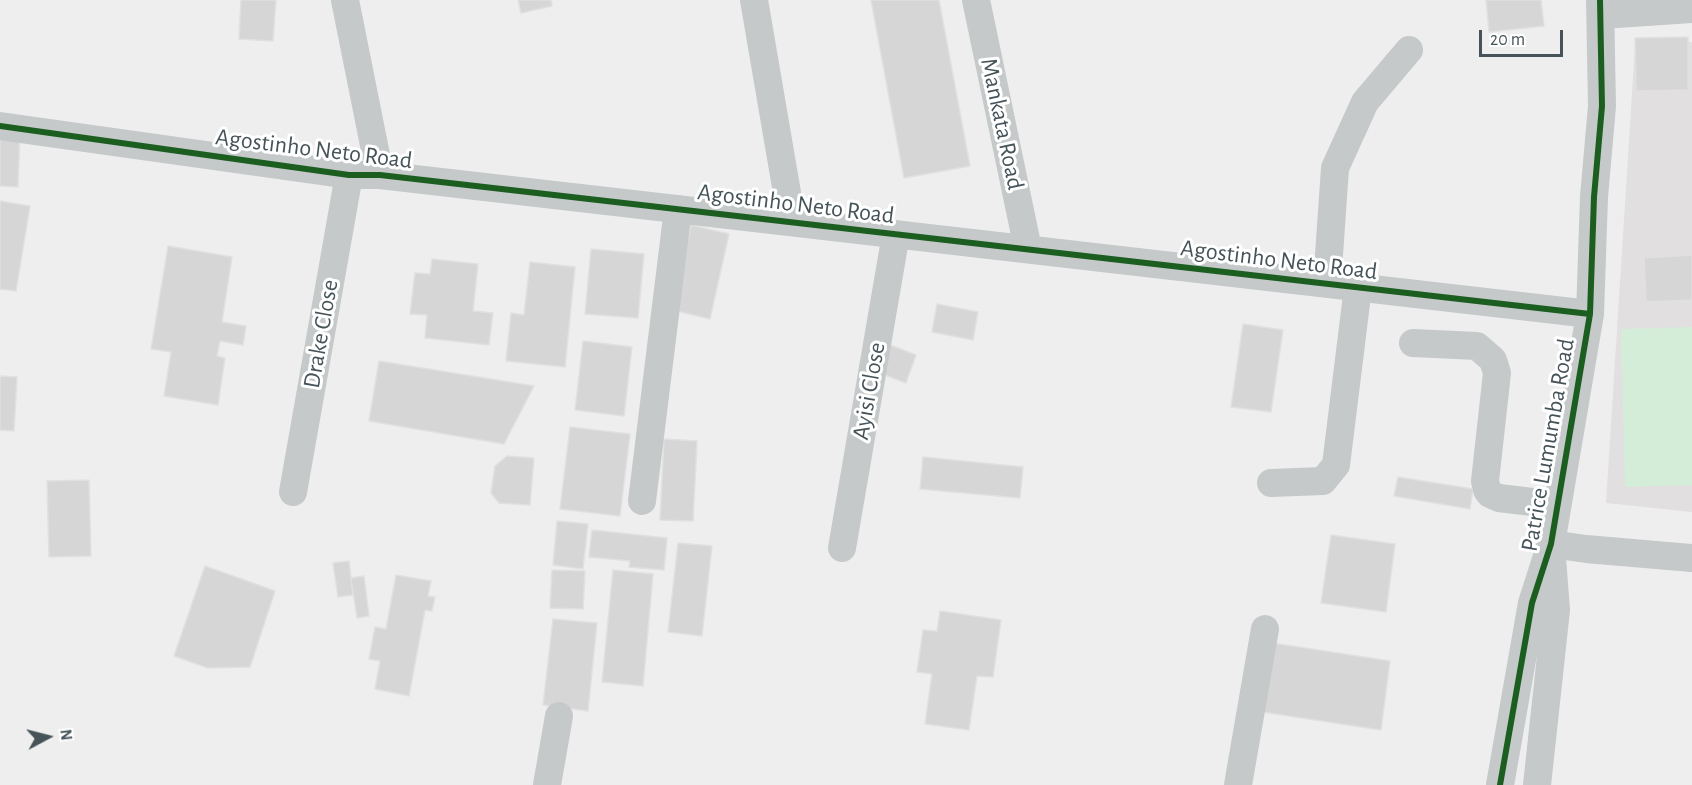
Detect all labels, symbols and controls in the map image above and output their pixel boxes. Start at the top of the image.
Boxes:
scale bar [1482,18,1566,56]
text: 20 m [1490,31,1525,49]
street label: Mankata Road [974,56,1030,192]
street label: Agostinho Neto Road [214,123,414,175]
street label: Agostinho Neto Road [696,178,896,230]
street label: Agostinho Neto Road [1179,234,1379,286]
street label: Drake Close [297,277,345,391]
street label: Patrice Lumumba Road [1515,336,1581,554]
street label: Ayisi Close [846,340,892,442]
north arrow [18,707,78,767]
text: N [57,728,74,741]

